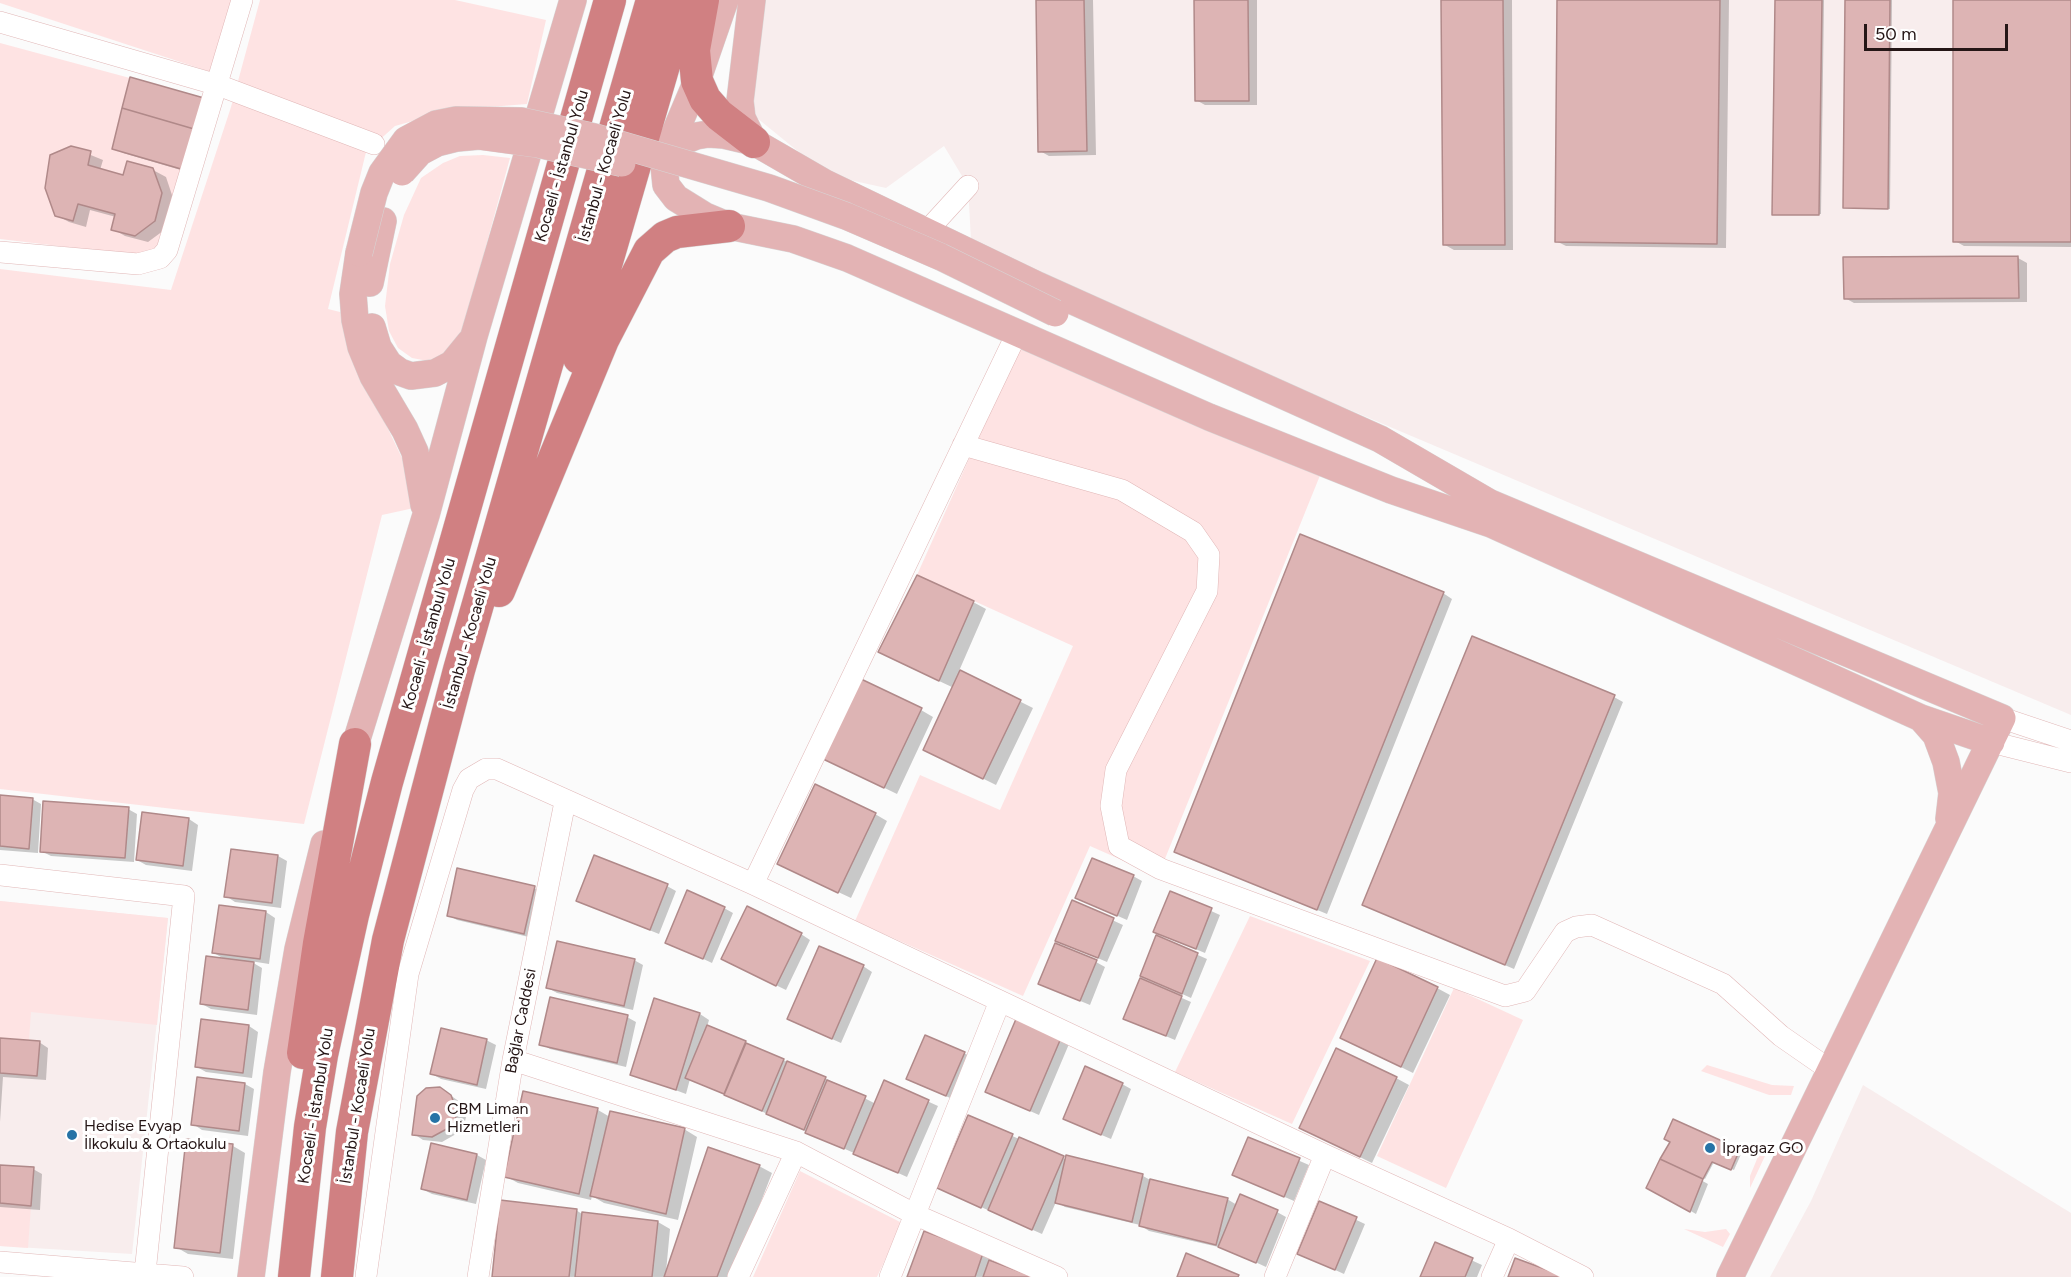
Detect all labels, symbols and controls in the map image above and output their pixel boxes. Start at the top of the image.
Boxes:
scale bar [1867,12,2011,50]
text: 50 m [1875,23,1917,45]
street label: Kocaeli - İstanbul Yolu [531,88,593,244]
street label: İstanbul - Kocaeli Yolu [574,88,636,244]
street label: İstanbul - Kocaeli Yolu [439,555,501,711]
street label: Kocaeli - İstanbul Yolu [398,556,460,712]
street label: Bağlar Caddesi [501,967,541,1075]
street label: Kocaeli - İstanbul Yolu [294,1027,338,1185]
street label: İstanbul - Kocaeli Yolu [336,1027,380,1185]
place label: CBM Liman Hizmetleri [447,1099,529,1137]
marker: CBM Liman Hizmetleri [428,1111,442,1125]
place label: Hedise Evyap İlkokulu & Ortaokulu [84,1116,226,1154]
marker: Hedise Evyap İlkokulu & Ortaokulu [65,1128,79,1142]
place label: İpragaz GO [1722,1138,1803,1158]
marker: İpragaz GO [1703,1141,1717,1155]

